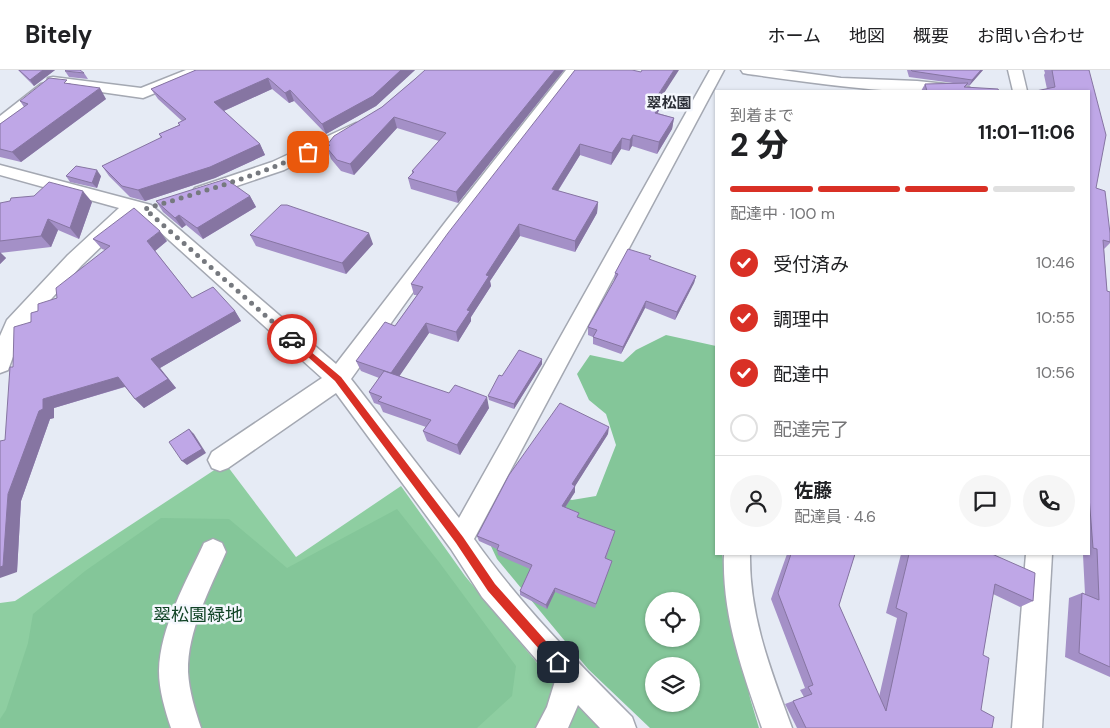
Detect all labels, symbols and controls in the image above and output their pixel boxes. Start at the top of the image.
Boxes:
text: Bitely [25,19,92,50]
text: ホーム [768,24,821,48]
text: 地図 [849,24,885,48]
text: 概要 [913,24,949,48]
text: お問い合わせ [977,24,1085,48]
district label: 翠松園 [646,93,692,113]
text: 到着まで [730,105,794,126]
text: 11:01–11:06 [978,120,1075,145]
text: 2 分 [730,124,788,166]
pin [287,131,329,173]
icon: bag [294,138,322,166]
text: 配達中 · 100 m [730,203,835,224]
icon: check [730,249,758,277]
text: 受付済み [773,252,849,277]
text: 10:46 [1036,252,1075,273]
icon: check [730,304,758,332]
text: 調理中 [773,307,830,332]
text: 10:55 [1036,307,1075,328]
courier [267,314,317,364]
icon: car [278,325,306,353]
icon: check [730,359,758,387]
text: 配達中 [773,362,830,387]
text: 10:56 [1036,362,1075,383]
text: 配達完了 [773,417,849,442]
button: person [730,475,782,527]
button: chat [959,475,1011,527]
button: phone [1023,475,1075,527]
text: 佐藤 [794,478,832,503]
text: 配達員 · 4.6 [794,506,876,527]
map controls [645,592,700,712]
button: locate [645,592,700,647]
park label: 翠松園緑地 [153,603,243,627]
pin [537,641,579,683]
icon: home [544,648,572,676]
button: layers [645,657,700,712]

